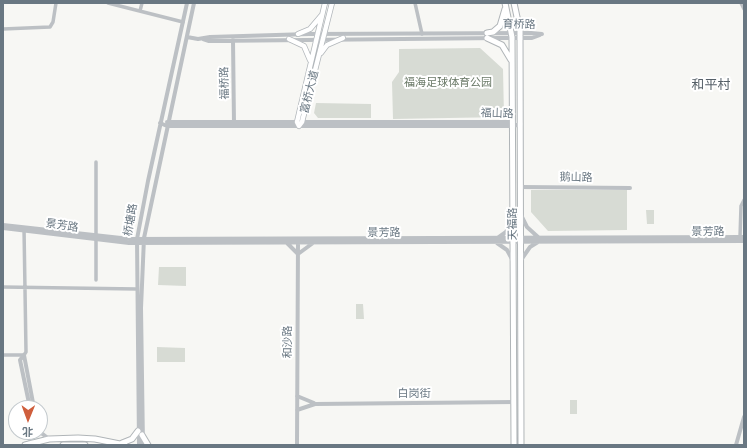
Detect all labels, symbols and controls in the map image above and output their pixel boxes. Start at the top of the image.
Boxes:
street label: 育桥路 [502,18,536,32]
street label: 福桥路 [218,66,232,100]
street label: 富桥大道 [298,69,322,115]
park label: 福海足球体育公园 [404,76,492,90]
district label: 和平村 [692,78,730,94]
street label: 福山路 [480,107,514,121]
street label: 鹅山路 [559,171,593,185]
street label: 桥塘路 [122,203,140,237]
street label: 天福路 [506,208,520,240]
street label: 景芳路 [45,217,79,235]
street label: 景芳路 [692,225,724,239]
street label: 景芳路 [368,226,400,240]
street label: 和沙路 [281,326,295,358]
street label: 白岗街 [398,387,430,401]
north arrow [8,400,48,440]
text: 北 [22,425,33,438]

